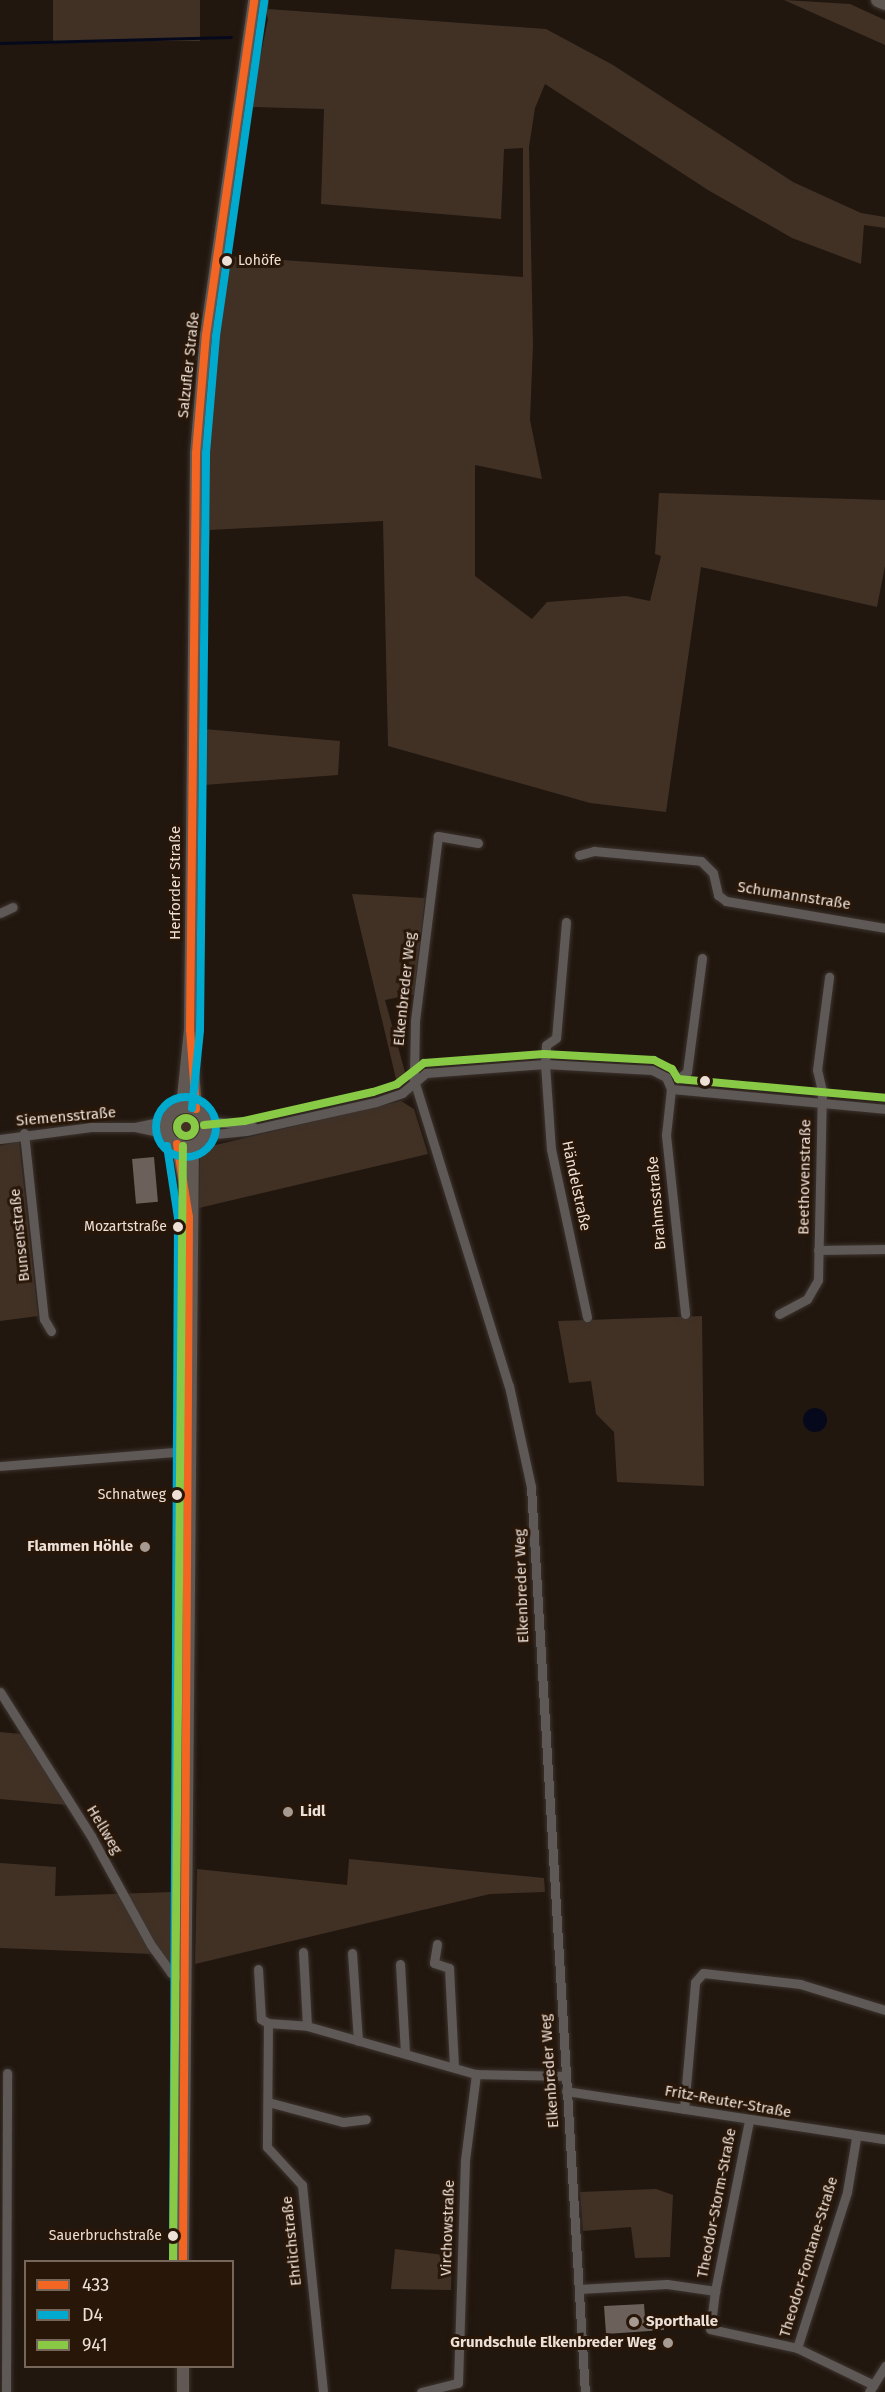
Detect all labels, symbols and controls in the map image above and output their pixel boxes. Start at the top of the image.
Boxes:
place label: Lohöfe [238,253,281,269]
marker: Lohöfe [221,255,233,267]
street label: Salzufler Straße [174,311,204,419]
street label: Herforder Straße [167,826,185,940]
street label: Schumannstraße [736,878,852,914]
street label: Elkenbreder Weg [390,931,420,1047]
unlabelled marker [699,1075,711,1087]
street label: Siemensstraße [15,1104,117,1130]
street label: Beethovenstraße [795,1119,815,1235]
street label: Händelstraße [558,1139,594,1233]
street label: Brahmsstraße [644,1155,670,1251]
street label: Bunsenstraße [6,1188,34,1282]
place label: Mozartstraße [84,1219,167,1235]
marker: Mozartstraße [172,1221,184,1233]
place label: Schnatweg [98,1487,166,1503]
marker: Schnatweg [171,1489,183,1501]
street label: Elkenbreder Weg [511,1529,533,1643]
place label: Flammen Höhle [27,1538,133,1556]
marker: Flammen Höhle [138,1540,152,1554]
street label: Hellweg [82,1802,126,1858]
place label: Lidl [300,1803,325,1821]
marker: Lidl [281,1805,295,1819]
street label: Elkenbreder Weg [537,2013,563,2129]
street label: Fritz-Reuter-Straße [663,2082,793,2122]
street label: Theodor-Storm-Straße [694,2127,740,2279]
street label: Theodor-Fontane-Straße [776,2175,842,2339]
street label: Virchowstraße [437,2180,459,2276]
street label: Ehrlichstraße [278,2195,306,2287]
place label: Sauerbruchstraße [49,2228,162,2244]
marker: Sauerbruchstraße [167,2230,179,2242]
legend [24,2260,234,2368]
text: 433 [82,2274,109,2296]
text: D4 [82,2304,103,2326]
place label: Sporthalle [646,2313,718,2331]
marker: Sporthalle [627,2315,641,2329]
text: 941 [82,2334,108,2356]
place label: Grundschule Elkenbreder Weg [450,2334,656,2352]
marker: Grundschule Elkenbreder Weg [661,2336,675,2350]

